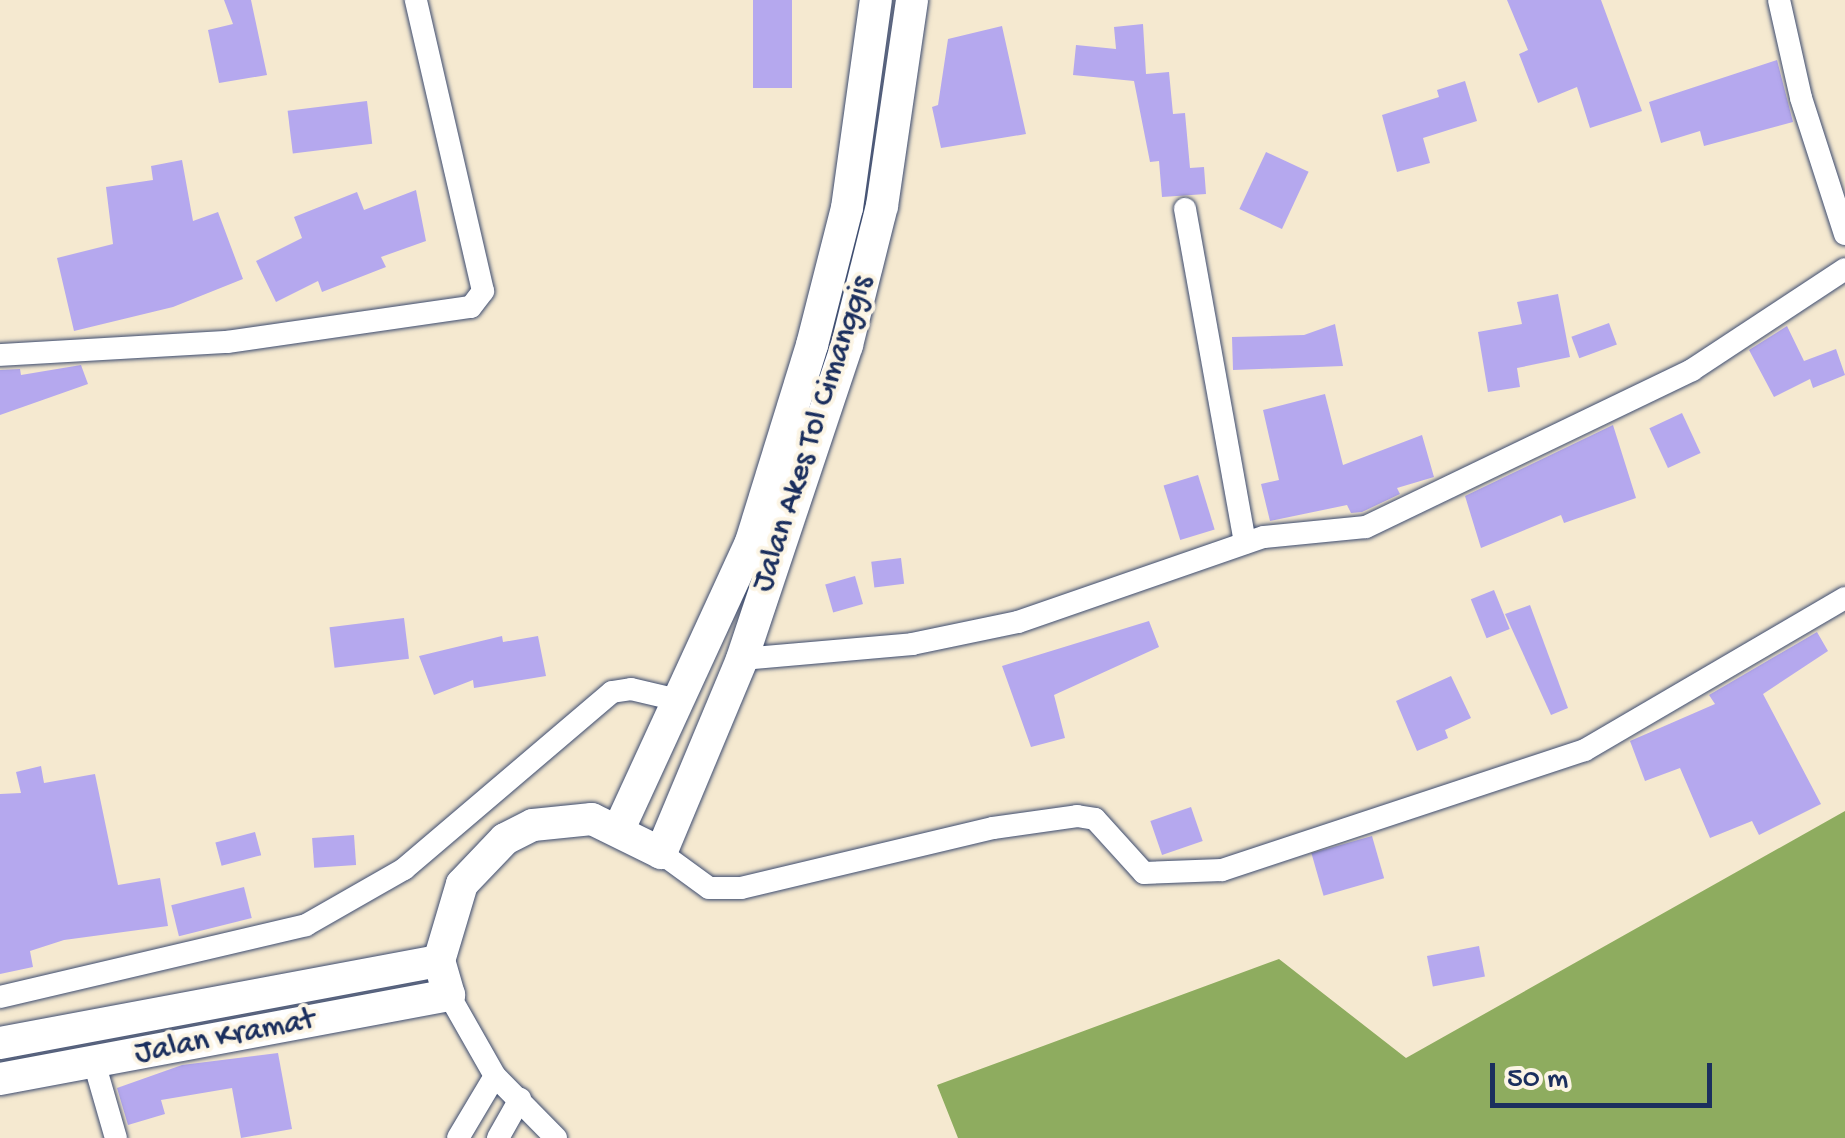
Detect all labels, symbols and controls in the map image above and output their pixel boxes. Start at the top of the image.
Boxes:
street label: Jalan Akes Tol Cimanggis [745,271,883,597]
street label: Jalan Kramat [132,1002,318,1074]
scale bar [1495,1043,1718,1105]
text: 50 m [1507,1063,1568,1098]

